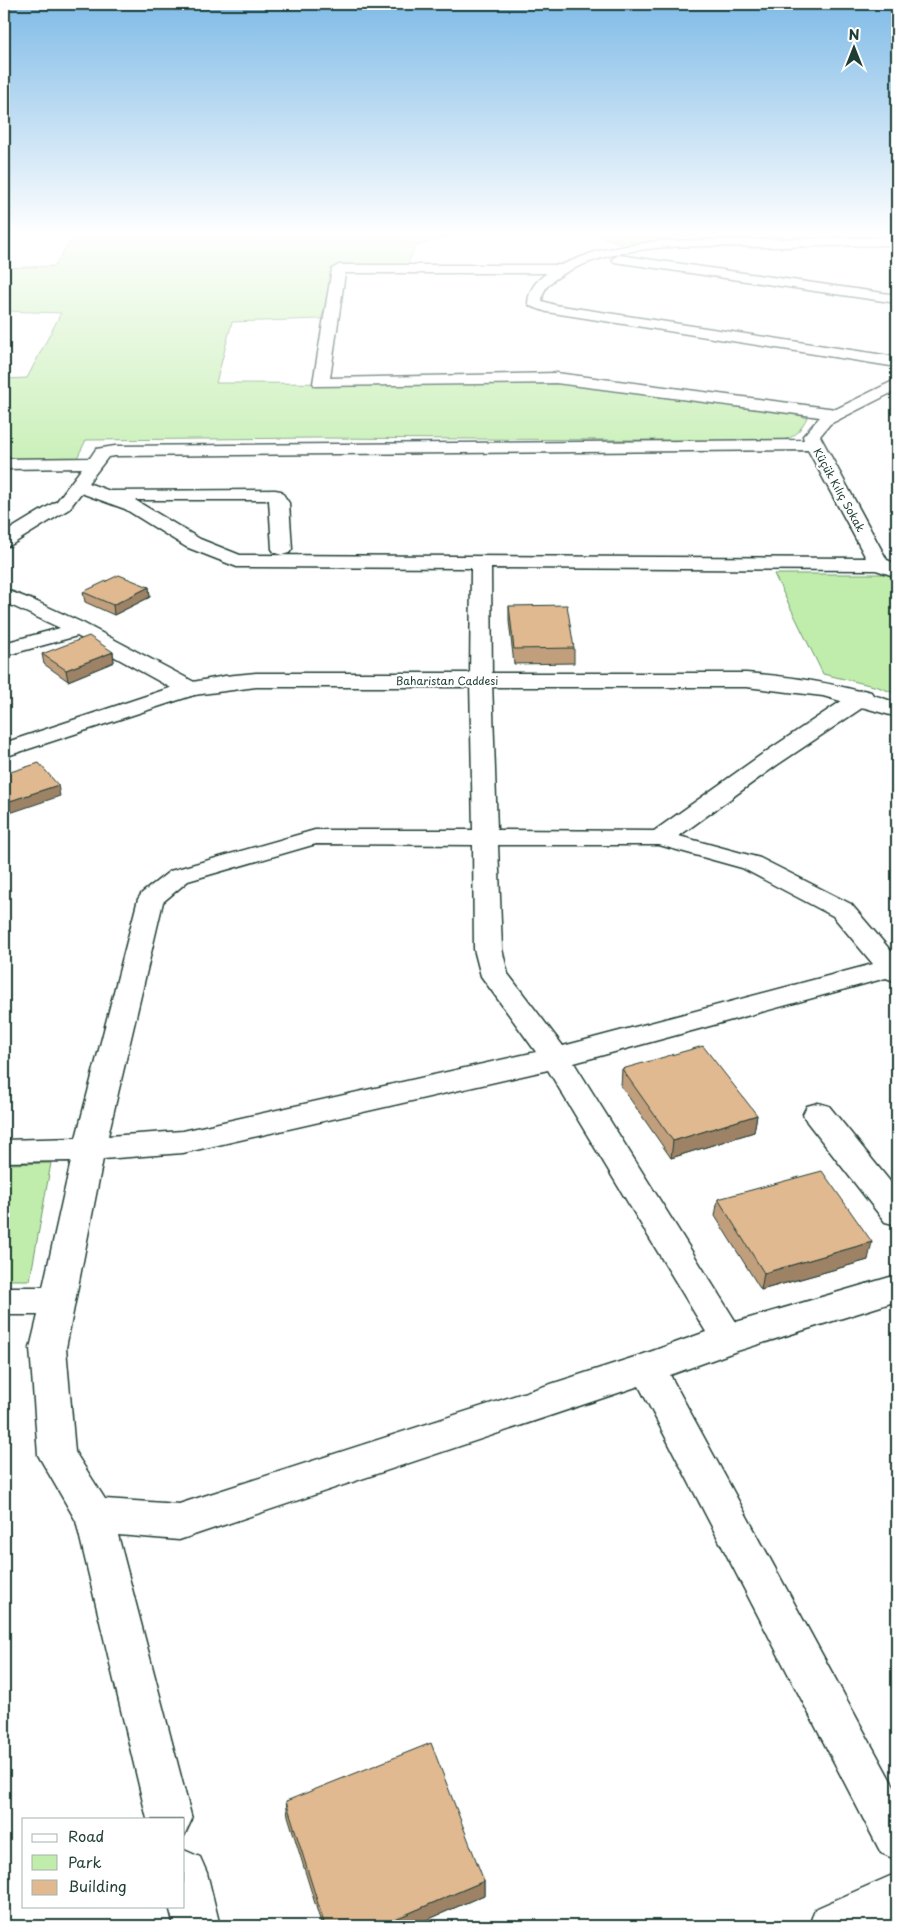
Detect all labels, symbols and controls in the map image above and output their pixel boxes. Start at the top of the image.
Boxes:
north arrow [828,22,878,72]
text: N [848,24,860,45]
street label: Küçük Kılıç Sokak [809,445,870,535]
street label: Baharistan Caddesi [396,672,498,689]
legend [22,1818,185,1908]
text: Road [68,1824,104,1847]
text: Park [68,1850,102,1873]
text: Building [68,1874,127,1897]

